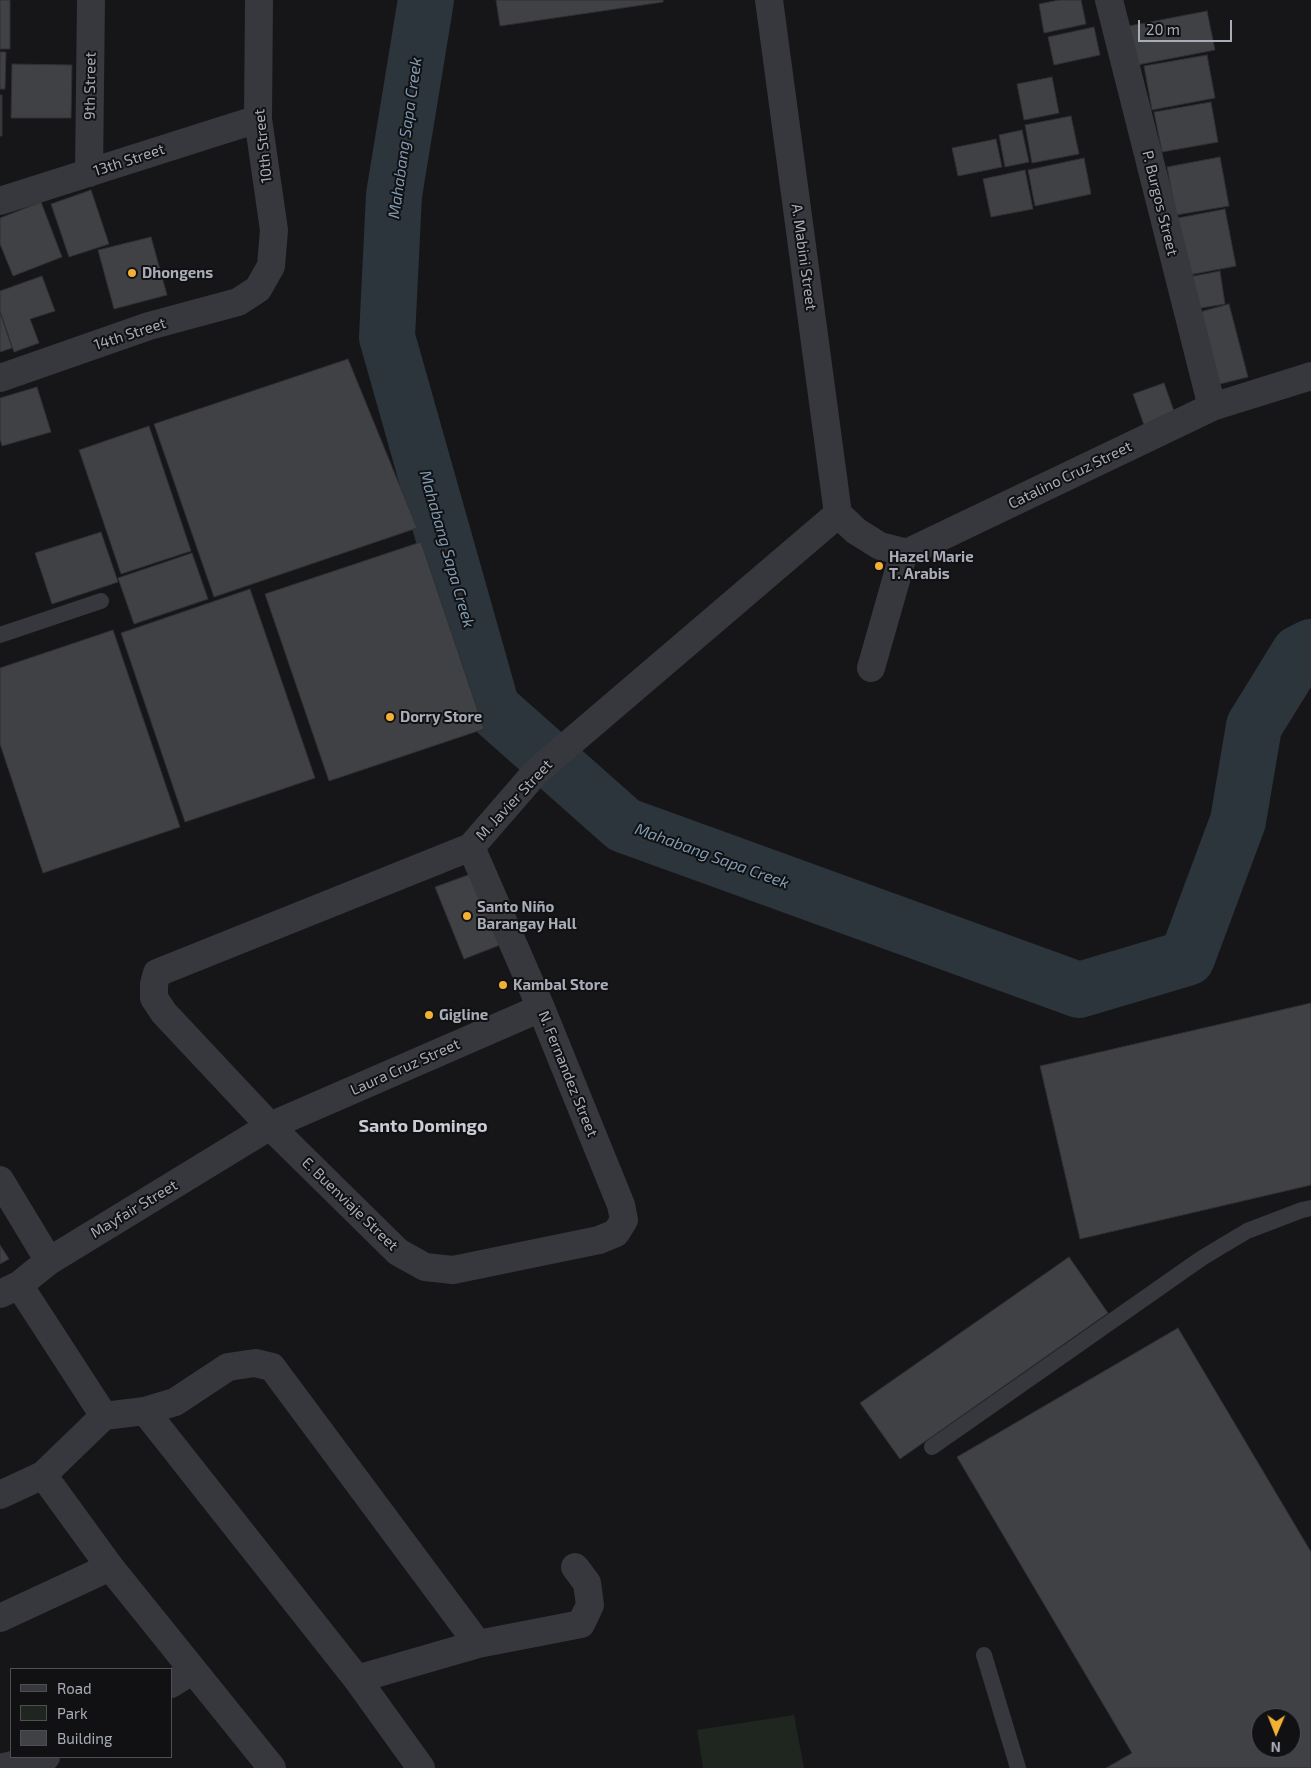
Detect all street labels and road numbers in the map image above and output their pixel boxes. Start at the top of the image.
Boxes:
street label: 9th Street [80,52,100,120]
street label: 10th Street [250,108,276,184]
street label: 13th Street [91,140,167,180]
street label: P. Burgos Street [1138,149,1182,257]
street label: A. Mabini Street [788,203,820,311]
street label: 14th Street [92,314,168,354]
street label: Catalino Cruz Street [1005,437,1135,513]
street label: M. Javier Street [472,756,556,844]
street label: N. Fernandez Street [535,1008,601,1140]
street label: Laura Cruz Street [347,1035,463,1099]
street label: E. Buenviaje Street [298,1154,402,1254]
street label: Mayfair Street [87,1176,181,1242]

